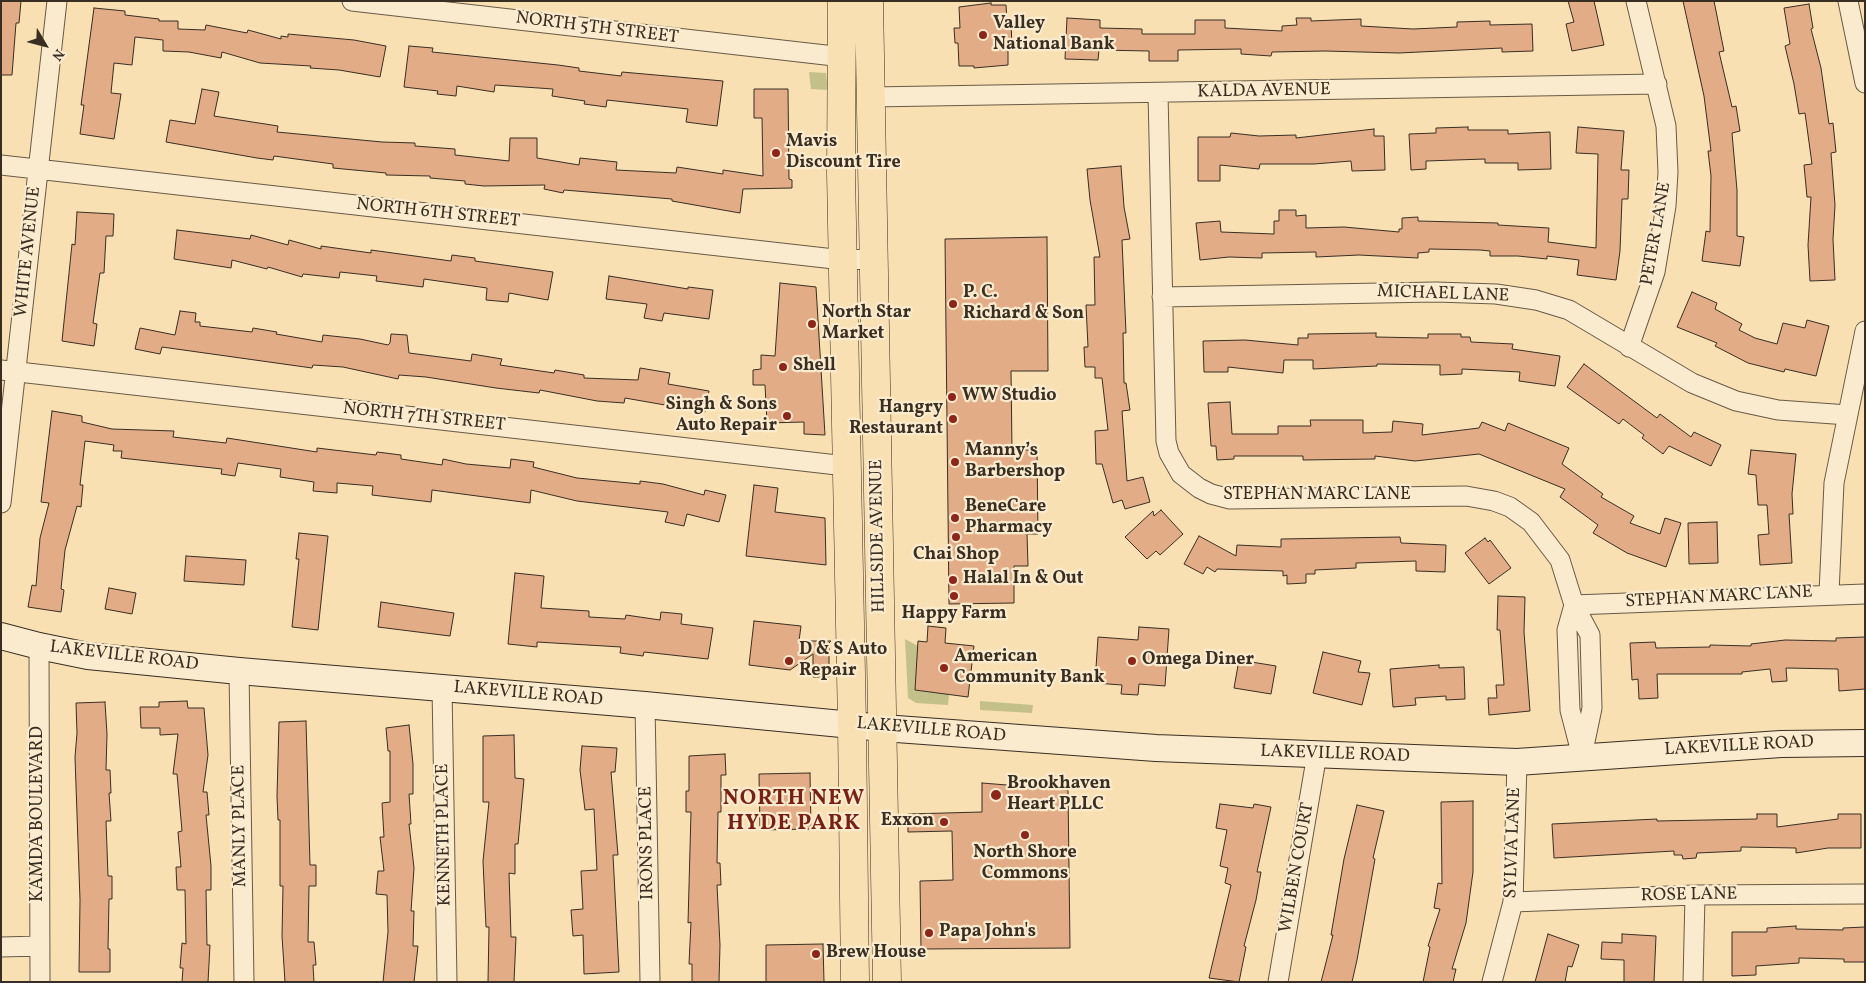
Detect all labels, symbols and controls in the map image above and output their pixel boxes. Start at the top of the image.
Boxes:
street label: NORTH 5TH STREET [514,8,680,50]
place label: Valley National Bank [993,14,1115,56]
north arrow [20,20,70,70]
marker: Valley National Bank [977,29,989,41]
text: N [47,45,68,64]
street label: KALDA AVENUE [1197,80,1331,104]
place label: Mavis Discount Tire [786,132,901,174]
marker: Mavis Discount Tire [770,147,782,159]
street label: PETER LANE [1637,181,1677,287]
street label: WHITE AVENUE [11,186,47,318]
street label: NORTH 6TH STREET [355,195,521,233]
street label: MICHAEL LANE [1376,282,1510,308]
place label: P. C. Richard & Son [963,283,1084,326]
marker: P. C. Richard & Son [947,298,959,310]
place label: North Star Market [822,303,911,346]
marker: North Star Market [806,318,818,330]
place label: Shell [793,356,836,378]
marker: Shell [777,361,789,373]
place label: WW Studio [962,386,1057,408]
marker: WW Studio [946,391,958,403]
place label: Singh & Sons Auto Repair [666,395,777,438]
place label: Hangry Restaurant [849,398,943,440]
street label: NORTH 7TH STREET [342,399,506,437]
marker: Singh & Sons Auto Repair [781,410,793,422]
marker: Hangry Restaurant [947,413,959,425]
place label: Manny’s Barbershop [965,441,1065,484]
marker: Manny’s Barbershop [949,456,961,468]
street label: HILLSIDE AVENUE [867,459,891,613]
street label: STEPHAN MARC LANE [1223,485,1411,507]
place label: BeneCare Pharmacy [965,497,1052,540]
marker: BeneCare Pharmacy [949,512,961,524]
marker: Chai Shop [950,531,962,543]
place label: Chai Shop [913,545,999,567]
place label: Halal In & Out [963,569,1084,591]
marker: Halal In & Out [947,574,959,586]
street label: STEPHAN MARC LANE [1625,582,1813,614]
marker: Happy Farm [948,590,960,602]
place label: Happy Farm [901,604,1007,626]
street label: LAKEVILLE ROAD [48,637,200,677]
place label: D & S Auto Repair [799,640,887,682]
place label: American Community Bank [954,647,1105,690]
place label: Omega Diner [1142,650,1254,672]
marker: D & S Auto Repair [783,655,795,667]
marker: Omega Diner [1126,655,1138,667]
marker: American Community Bank [938,662,950,674]
street label: LAKEVILLE ROAD [453,678,603,712]
street label: LAKEVILLE ROAD [856,714,1006,748]
street label: KAMDA BOULEVARD [28,726,50,902]
street label: LAKEVILLE ROAD [1664,732,1814,762]
street label: LAKEVILLE ROAD [1260,742,1410,768]
street label: KENNETH PLACE [433,763,457,907]
street label: MANLY PLACE [229,765,253,887]
place label: Brookhaven Heart PLLC [1007,774,1111,816]
street label: IRONS PLACE [636,786,660,900]
district label: NORTH NEW HYDE PARK [722,787,866,838]
street label: SYLVIA LANE [1501,787,1527,899]
marker: Brookhaven Heart PLLC [989,788,1003,802]
street label: WILBEN COURT [1276,801,1320,935]
place label: Exxon [881,811,934,833]
marker: Exxon [938,816,950,828]
marker: North Shore Commons [1019,829,1031,841]
place label: North Shore Commons [973,843,1077,886]
street label: ROSE LANE [1640,884,1738,908]
place label: Papa John's [939,922,1036,944]
marker: Papa John's [923,927,935,939]
place label: Brew House [826,943,926,965]
marker: Brew House [810,948,822,960]

